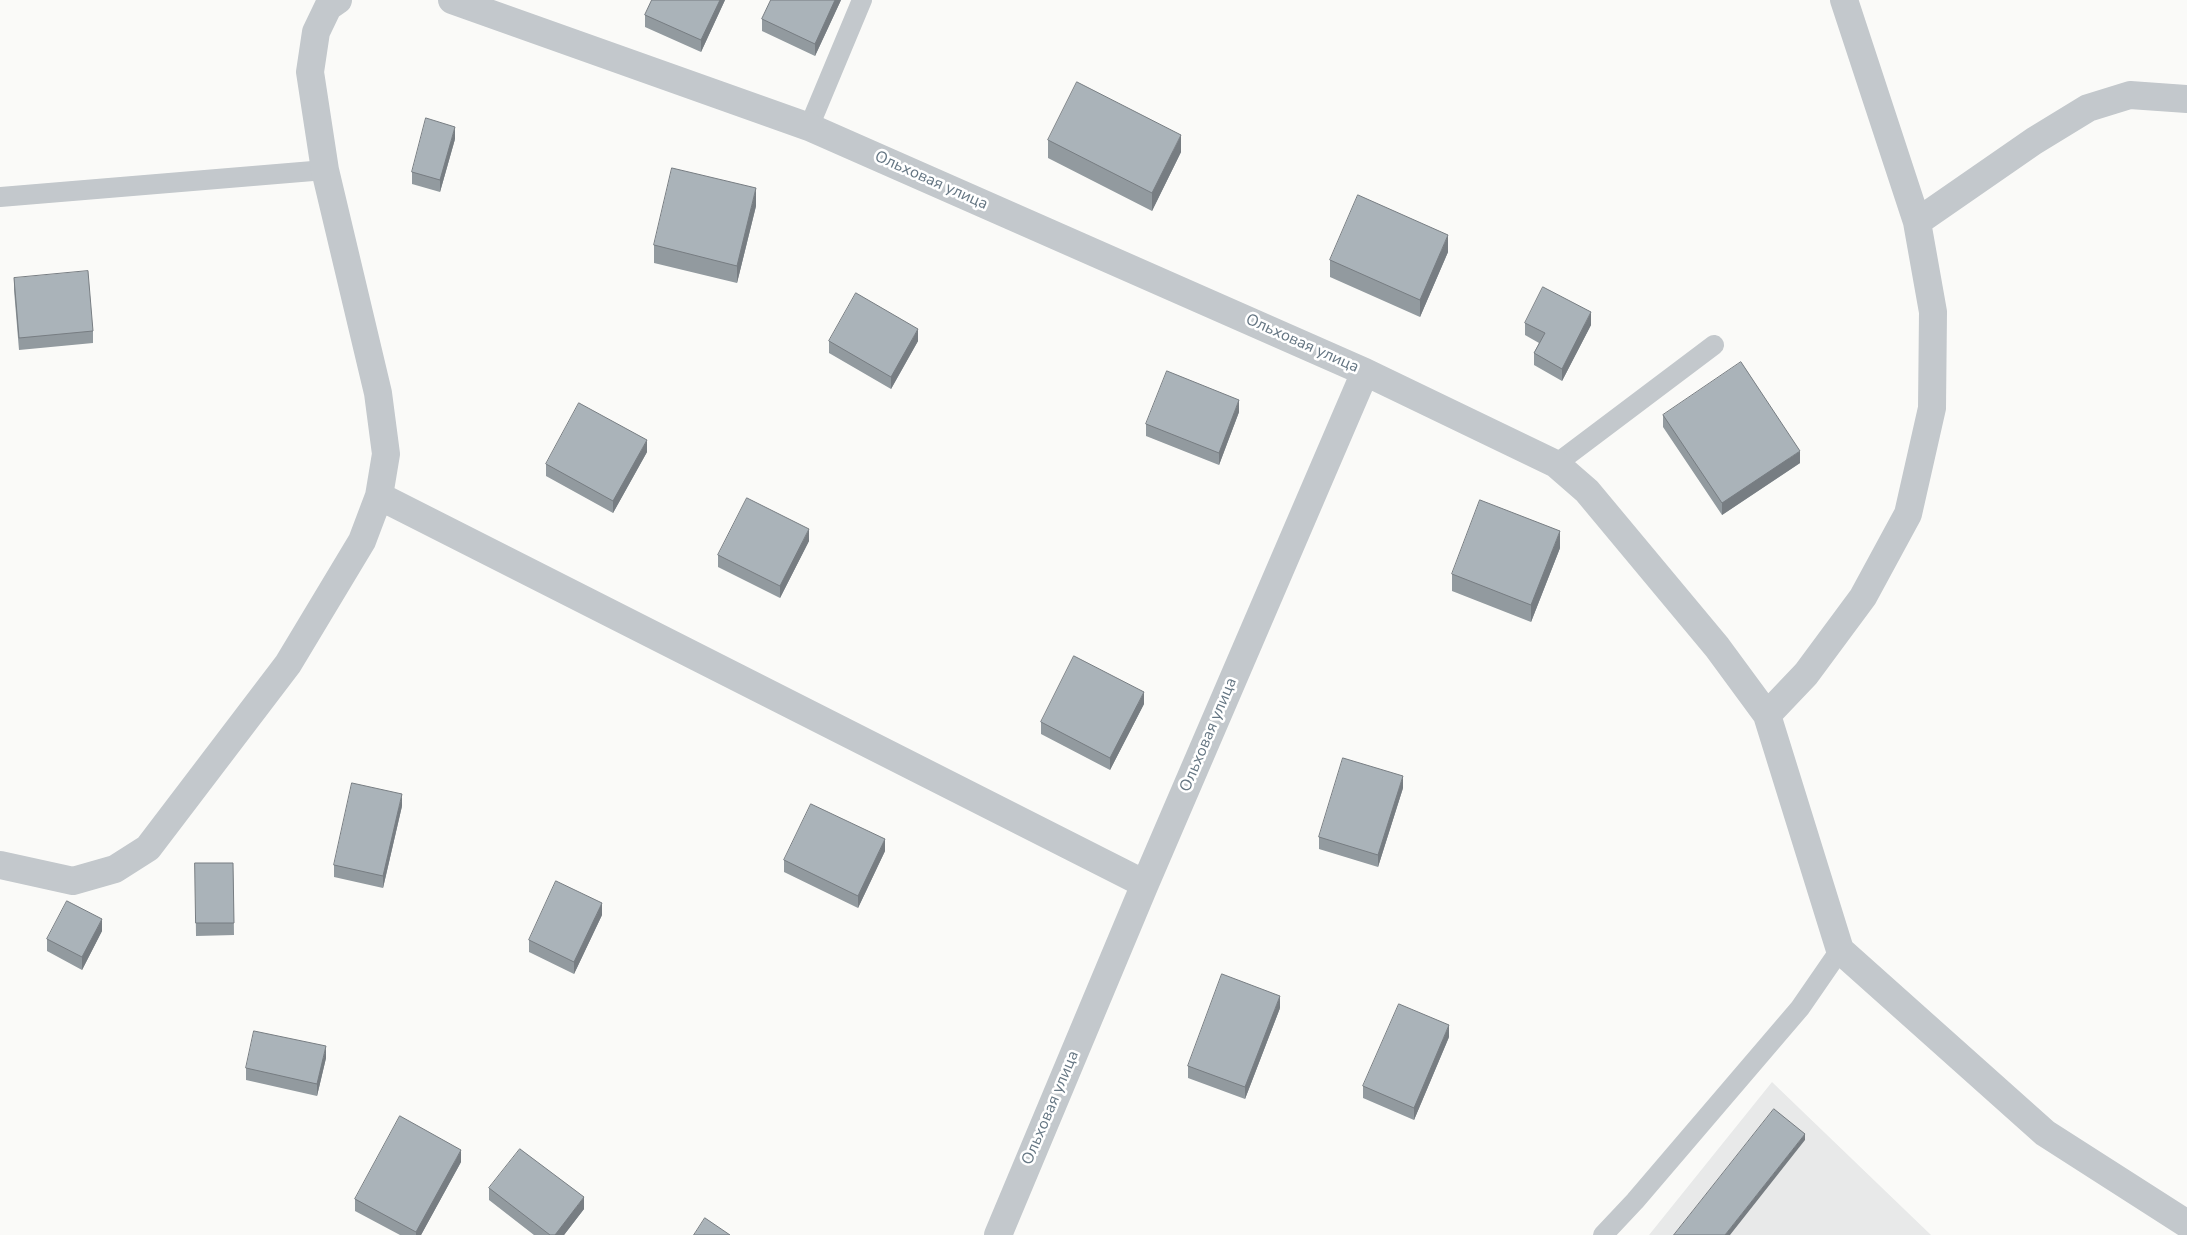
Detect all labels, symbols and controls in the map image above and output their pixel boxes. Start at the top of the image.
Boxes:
street label: Ольховая улица [871,147,991,215]
street label: Ольховая улица [1242,310,1362,378]
street label: Ольховая улица [1176,675,1242,795]
street label: Ольховая улица [1018,1048,1084,1168]

